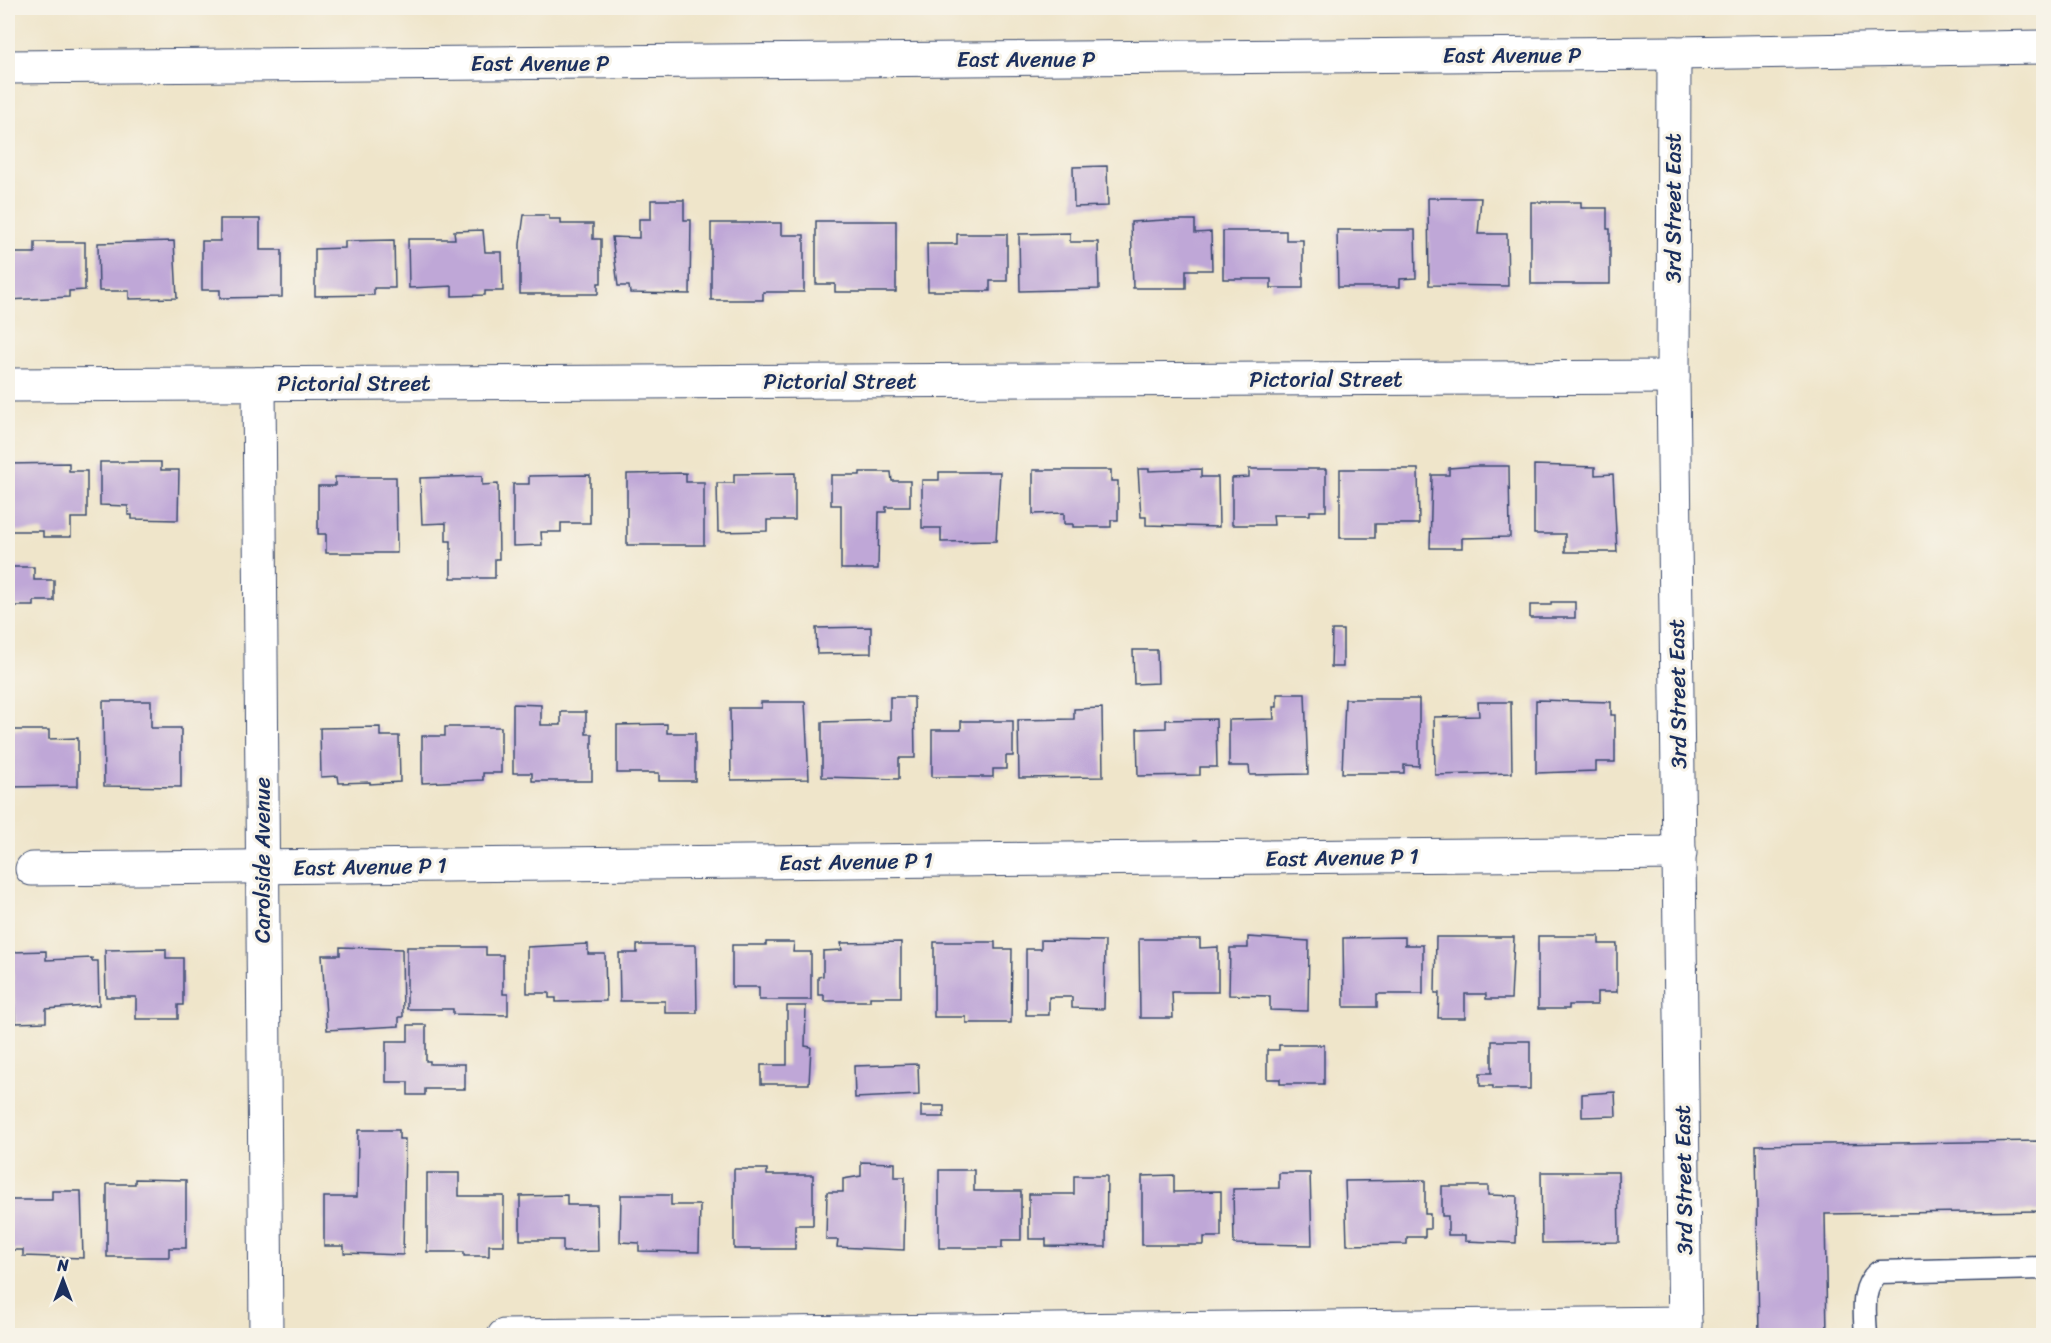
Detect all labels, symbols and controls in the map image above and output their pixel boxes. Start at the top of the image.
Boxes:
street label: East Avenue P [1443,36,1582,75]
street label: East Avenue P [957,40,1096,79]
street label: East Avenue P [471,44,610,83]
street label: 3rd Street East [1654,133,1693,283]
street label: Pictorial Street [1249,360,1403,399]
street label: Pictorial Street [763,362,917,401]
street label: Pictorial Street [277,364,431,403]
street label: 3rd Street East [1657,618,1698,769]
street label: Carolside Avenue [243,777,282,943]
street label: East Avenue P 1 [1265,837,1419,878]
street label: East Avenue P 1 [779,841,933,882]
street label: East Avenue P 1 [293,846,447,887]
street label: 3rd Street East [1663,1104,1704,1255]
north arrow [33,1250,93,1310]
text: N [56,1251,69,1280]

